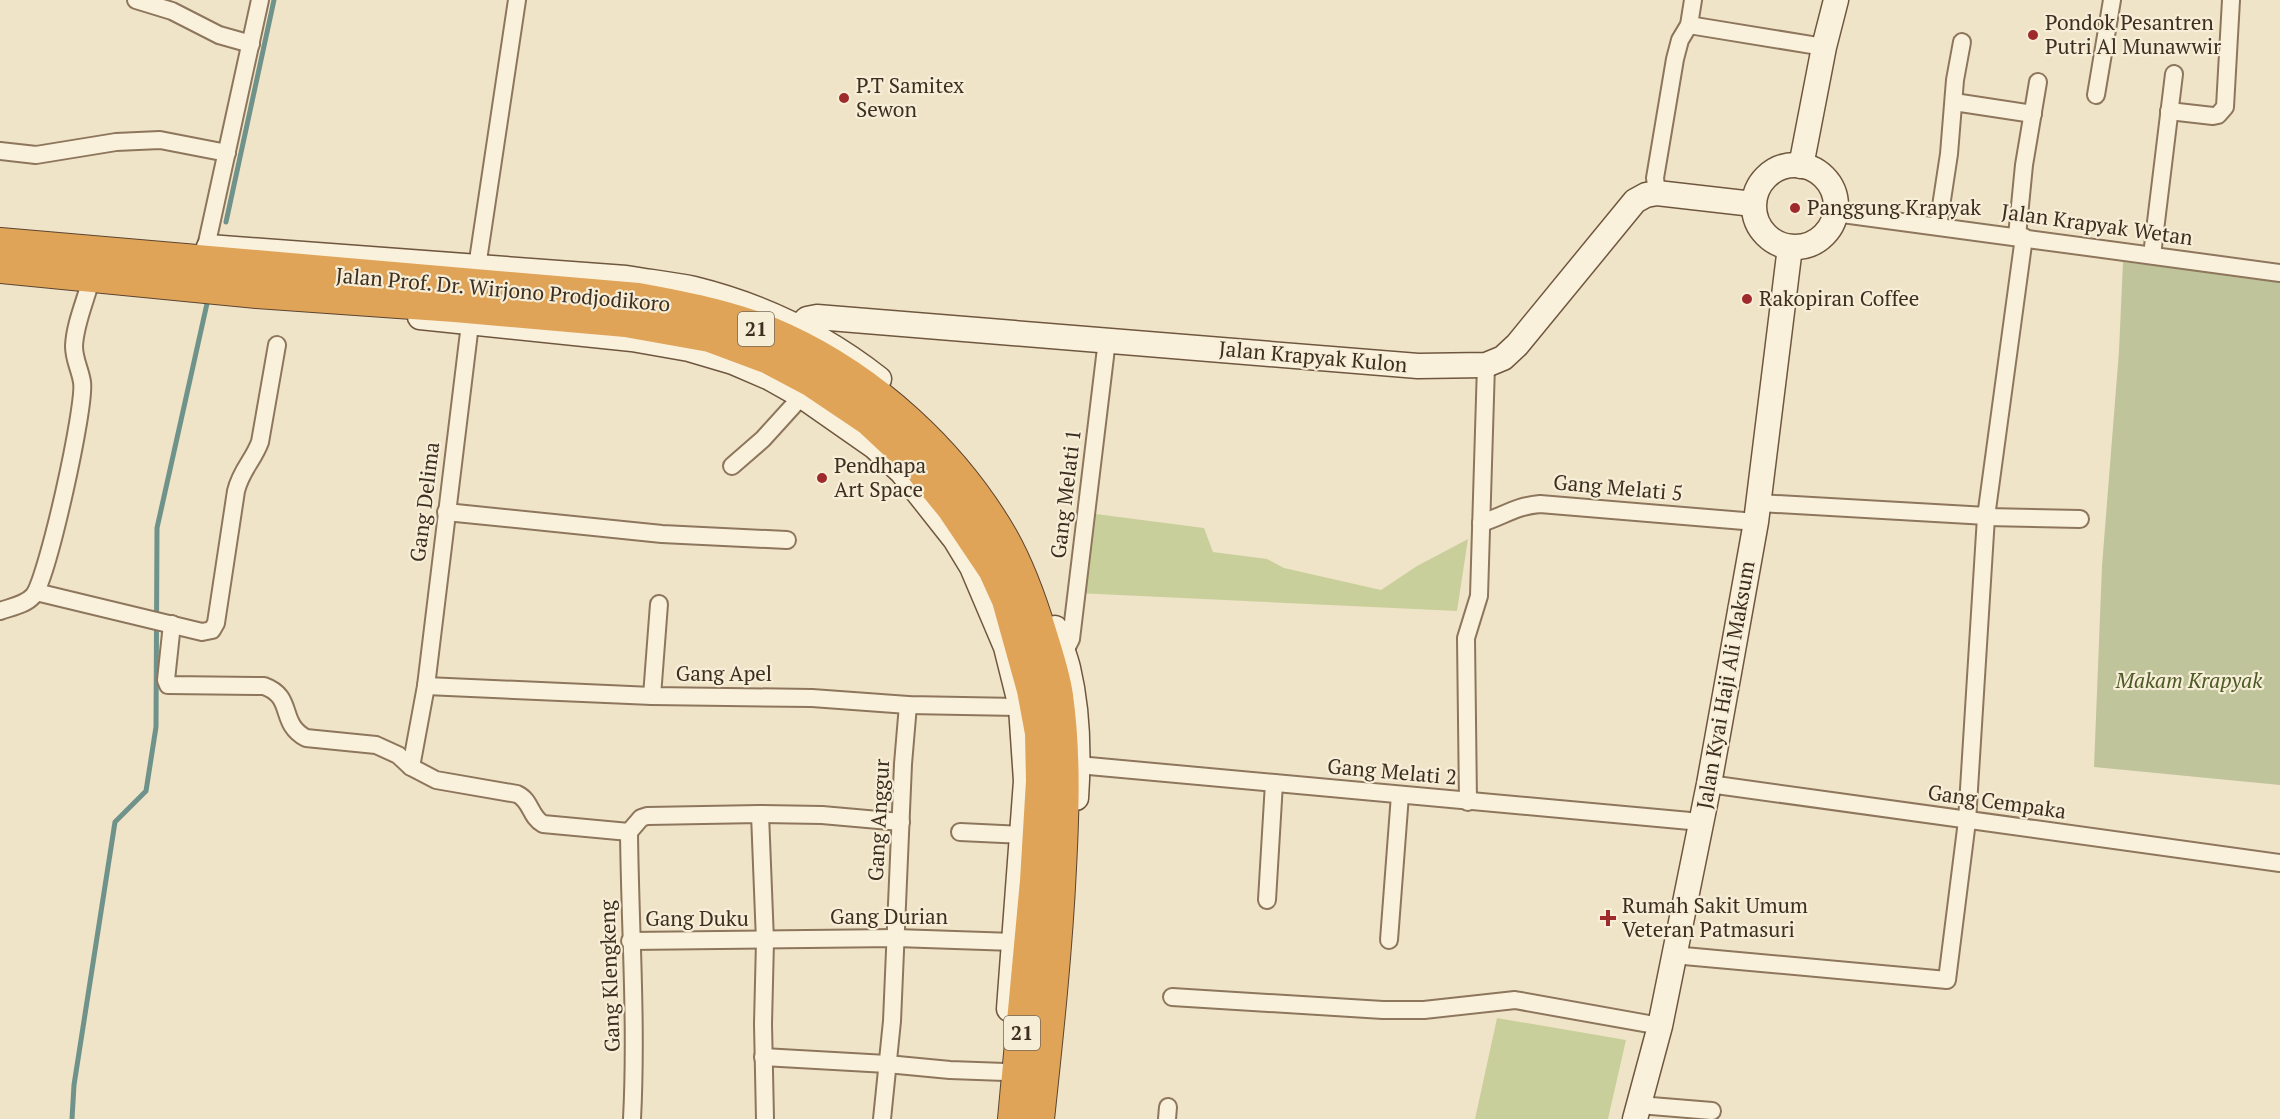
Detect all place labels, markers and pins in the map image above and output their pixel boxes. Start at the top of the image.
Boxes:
place label: Pondok Pesantren Putri Al Munawwir [2045,8,2221,60]
marker: Pondok Pesantren Putri Al Munawwir [2026,28,2040,42]
place label: P.T Samitex Sewon [856,71,964,123]
marker: P.T Samitex Sewon [837,91,851,105]
place label: Panggung Krapyak [1807,193,1981,221]
marker: Panggung Krapyak [1788,201,1802,215]
place label: Rakopiran Coffee [1759,284,1919,312]
marker: Rakopiran Coffee [1740,292,1754,306]
place label: Pendhapa Art Space [834,451,926,503]
marker: Pendhapa Art Space [815,471,829,485]
place label: Rumah Sakit Umum Veteran Patmasuri [1622,891,1808,943]
marker: Rumah Sakit Umum Veteran Patmasuri [1599,909,1617,927]

